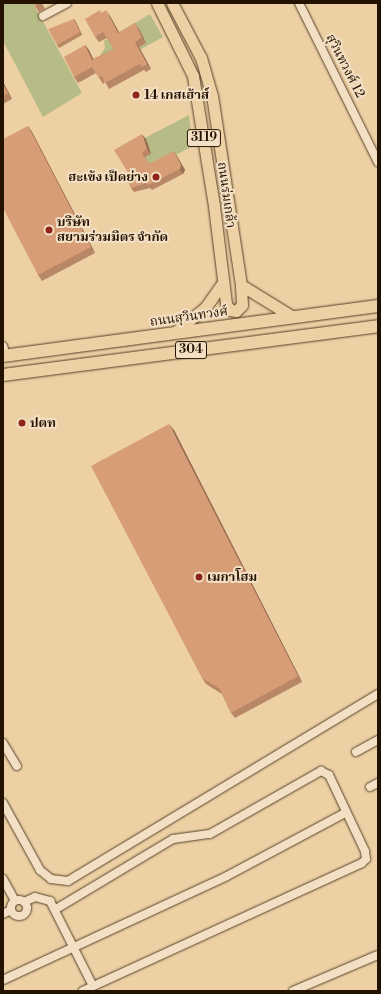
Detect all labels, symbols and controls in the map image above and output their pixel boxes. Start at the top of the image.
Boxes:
street label: สุวินทวงศ์ 12 [322,32,368,100]
place label: 14 เกสเฮ้าส์ [144,87,209,103]
marker: 14 เกสเฮ้าส์ [131,90,141,100]
road number: 3119 [186,128,222,148]
street label: ถนนร่มเกล้า [214,161,238,229]
place label: ฮะเข้ง เป็ดย่าง [68,169,148,185]
marker: ฮะเข้ง เป็ดย่าง [151,172,161,182]
place label: บริษัท สยามร่วมมิตร จำกัด [57,215,168,246]
marker: บริษัท สยามร่วมมิตร จำกัด [44,225,54,235]
street label: ถนนสุวินทวงศ์ [149,304,229,330]
road number: 304 [175,340,207,360]
place label: ปตท [30,415,56,431]
marker: ปตท [17,418,27,428]
place label: เมกาโฮม [207,569,257,585]
marker: เมกาโฮม [194,572,204,582]

